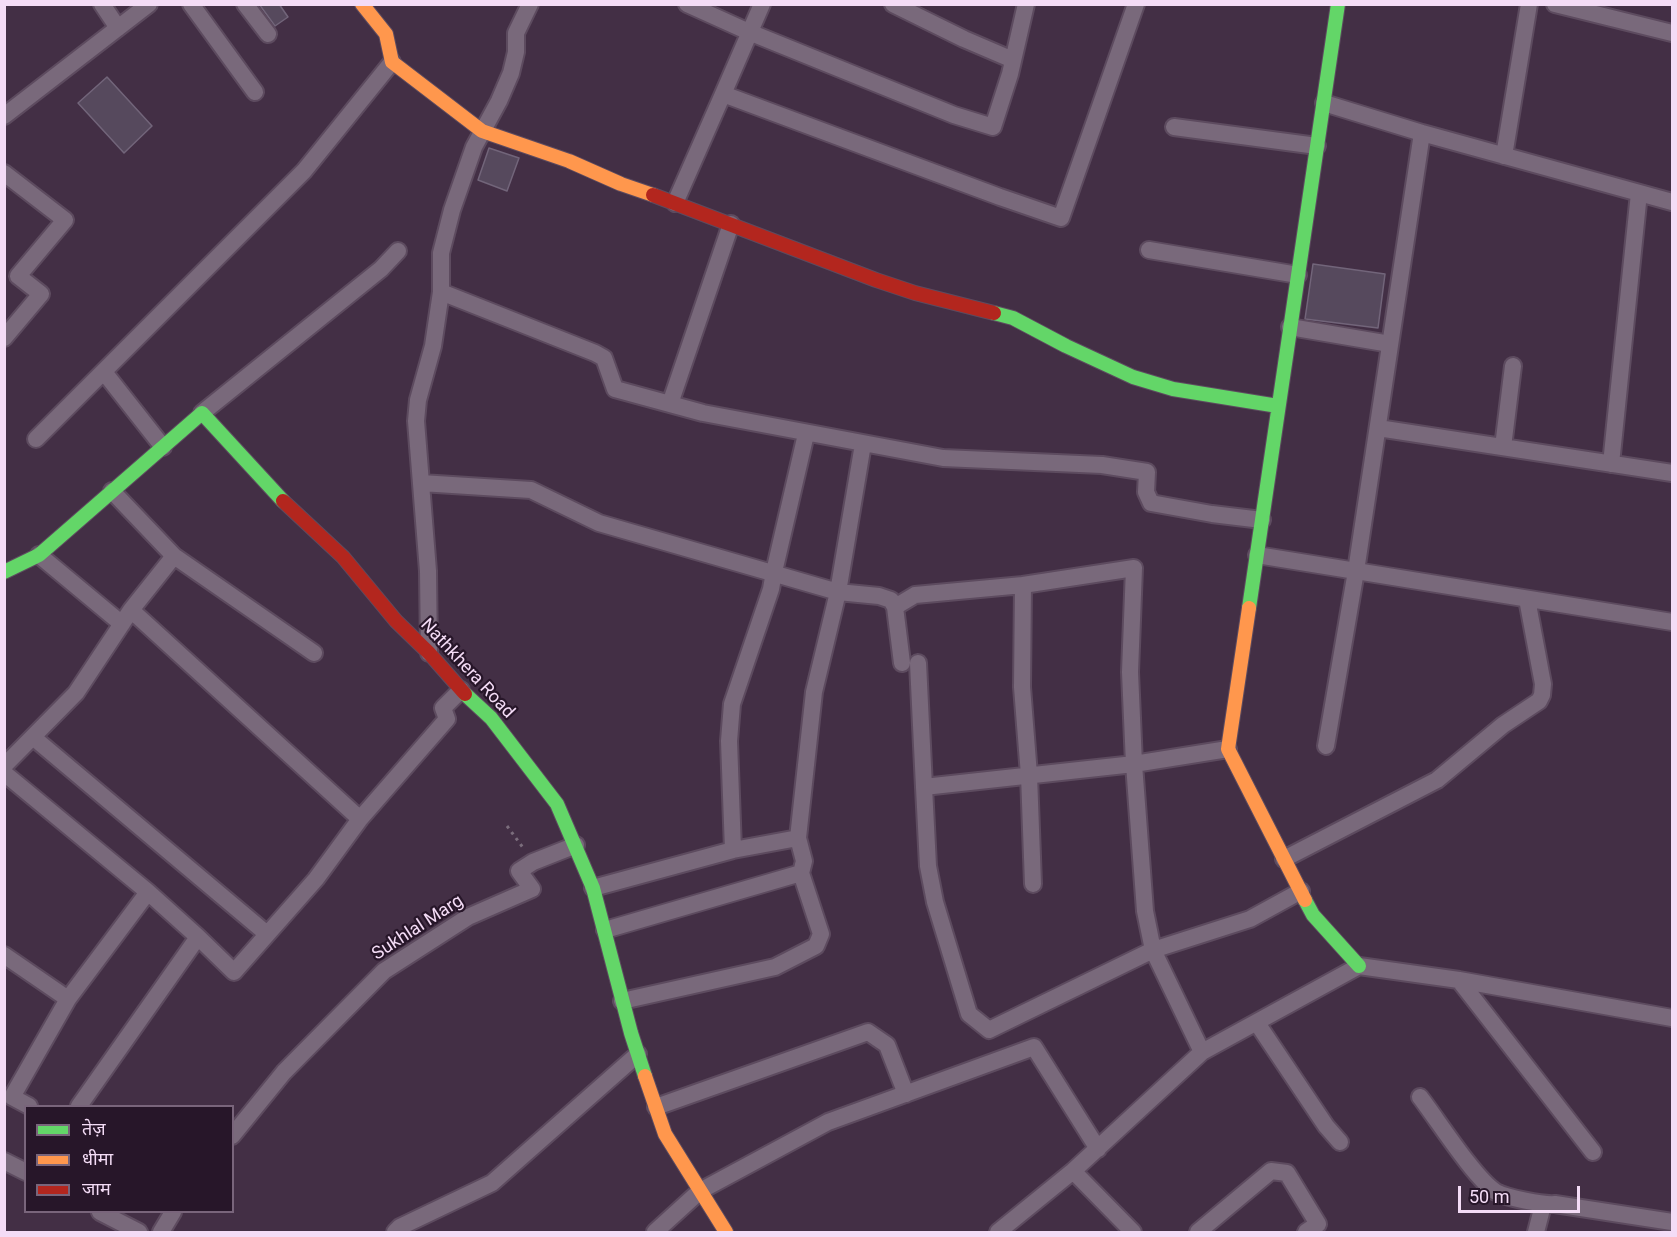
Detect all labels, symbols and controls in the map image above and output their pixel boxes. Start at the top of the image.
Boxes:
street label: Nathkhera Road [415,615,519,723]
street label: Sukhlal Marg [368,891,468,965]
legend [24,1105,234,1213]
text: तेज़ [82,1118,106,1139]
text: धीमा [82,1148,113,1169]
scale bar [1461,1174,1582,1212]
text: जाम [82,1178,111,1199]
text: 50 m [1469,1186,1509,1207]

